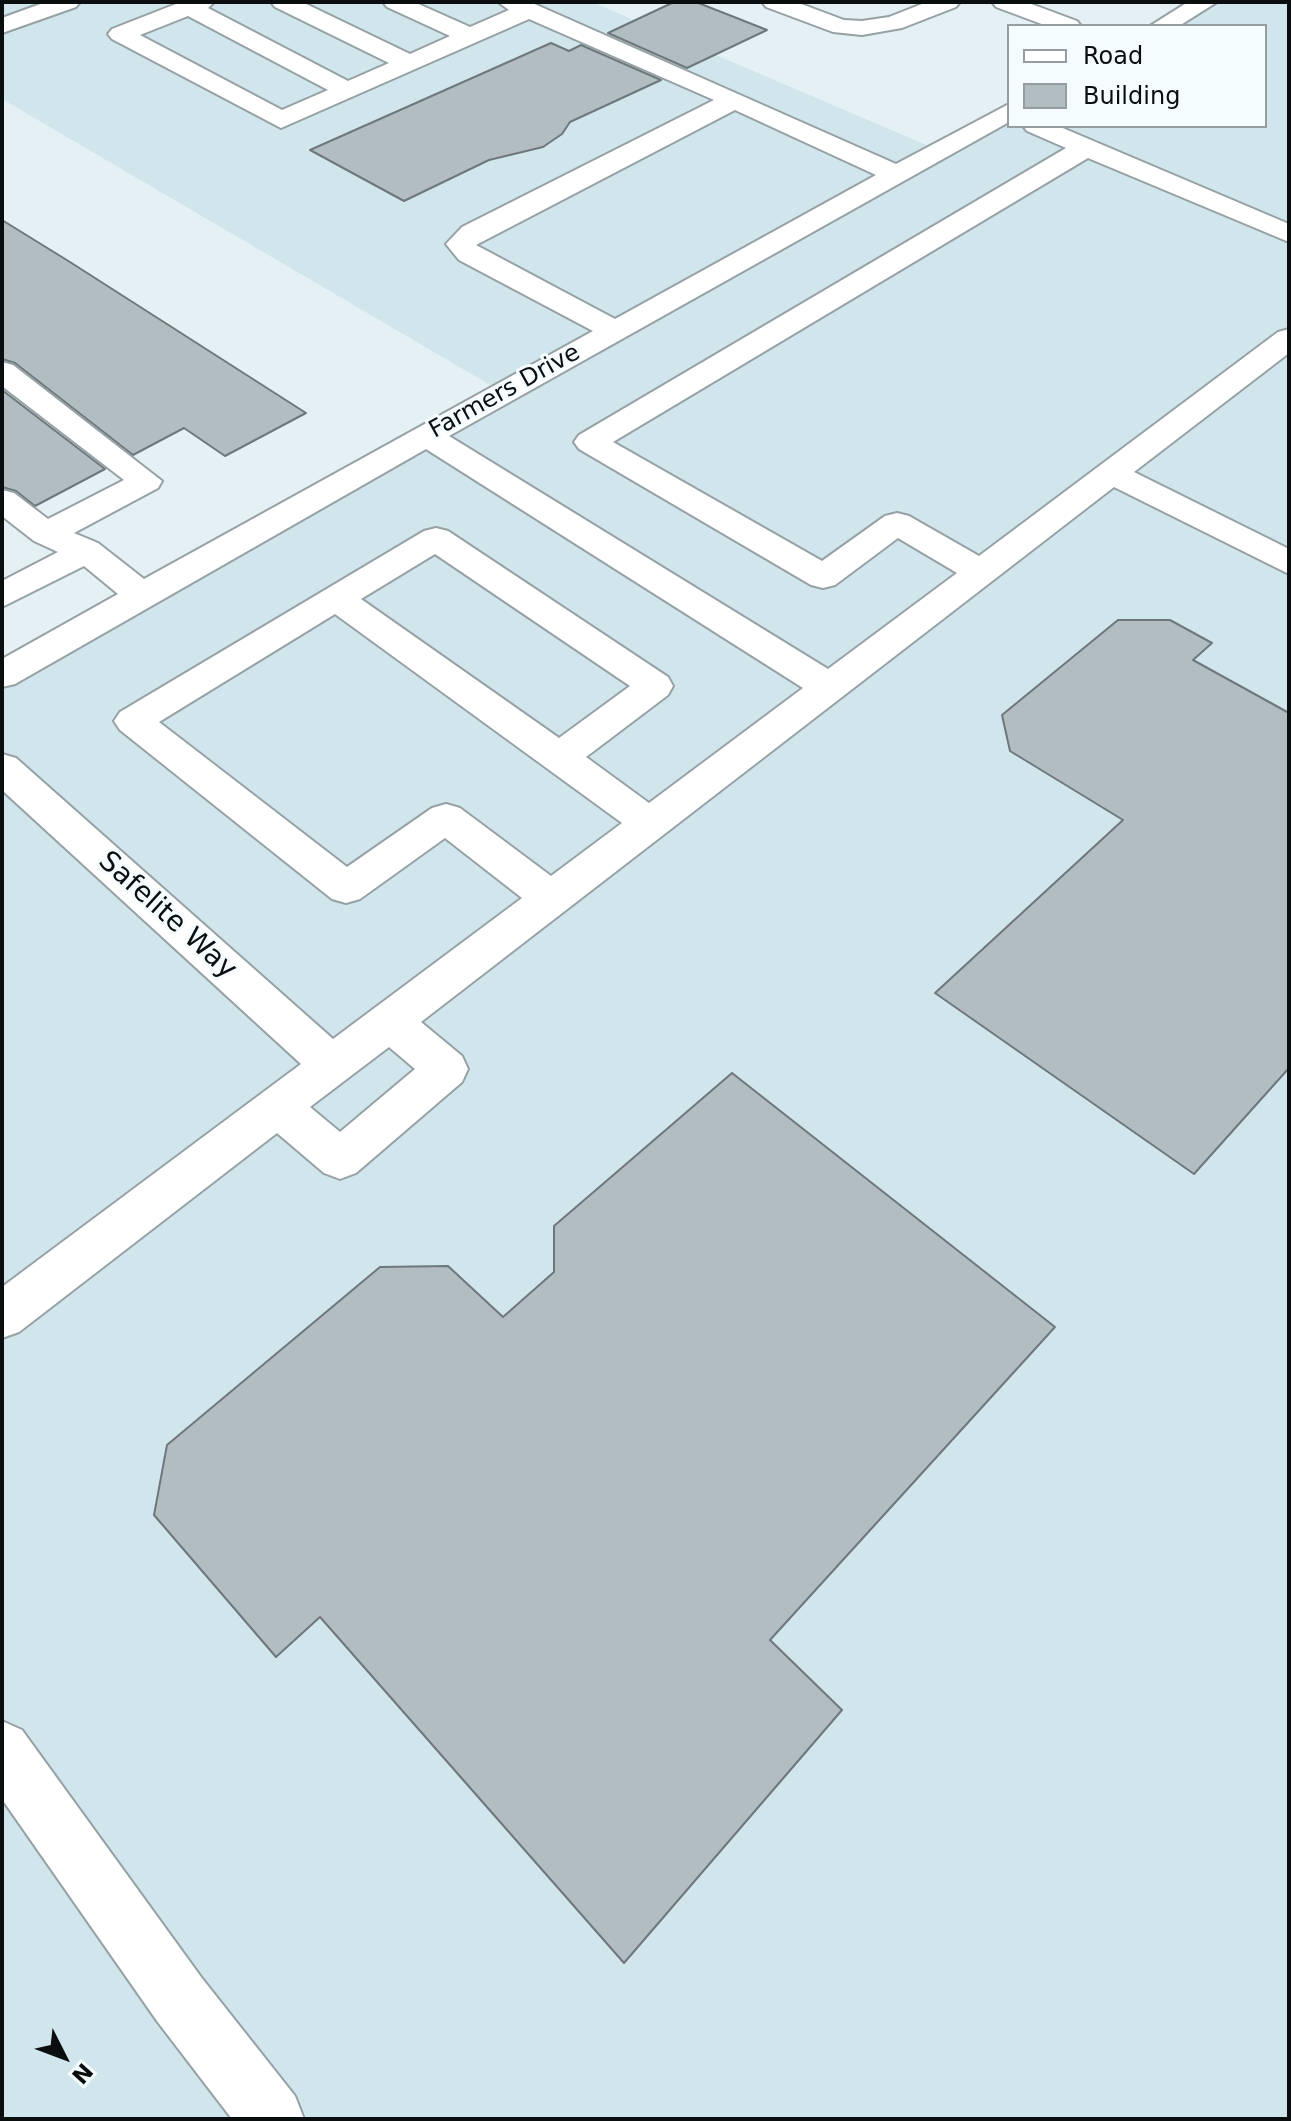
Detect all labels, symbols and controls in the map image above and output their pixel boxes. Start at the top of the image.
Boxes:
legend [1007,24,1267,128]
text: Road [1083,42,1143,70]
text: Building [1083,82,1180,110]
street label: Farmers Drive [425,339,585,445]
street label: Safelite Way [91,845,243,987]
north arrow [24,2017,104,2097]
text: N [67,2058,98,2089]

